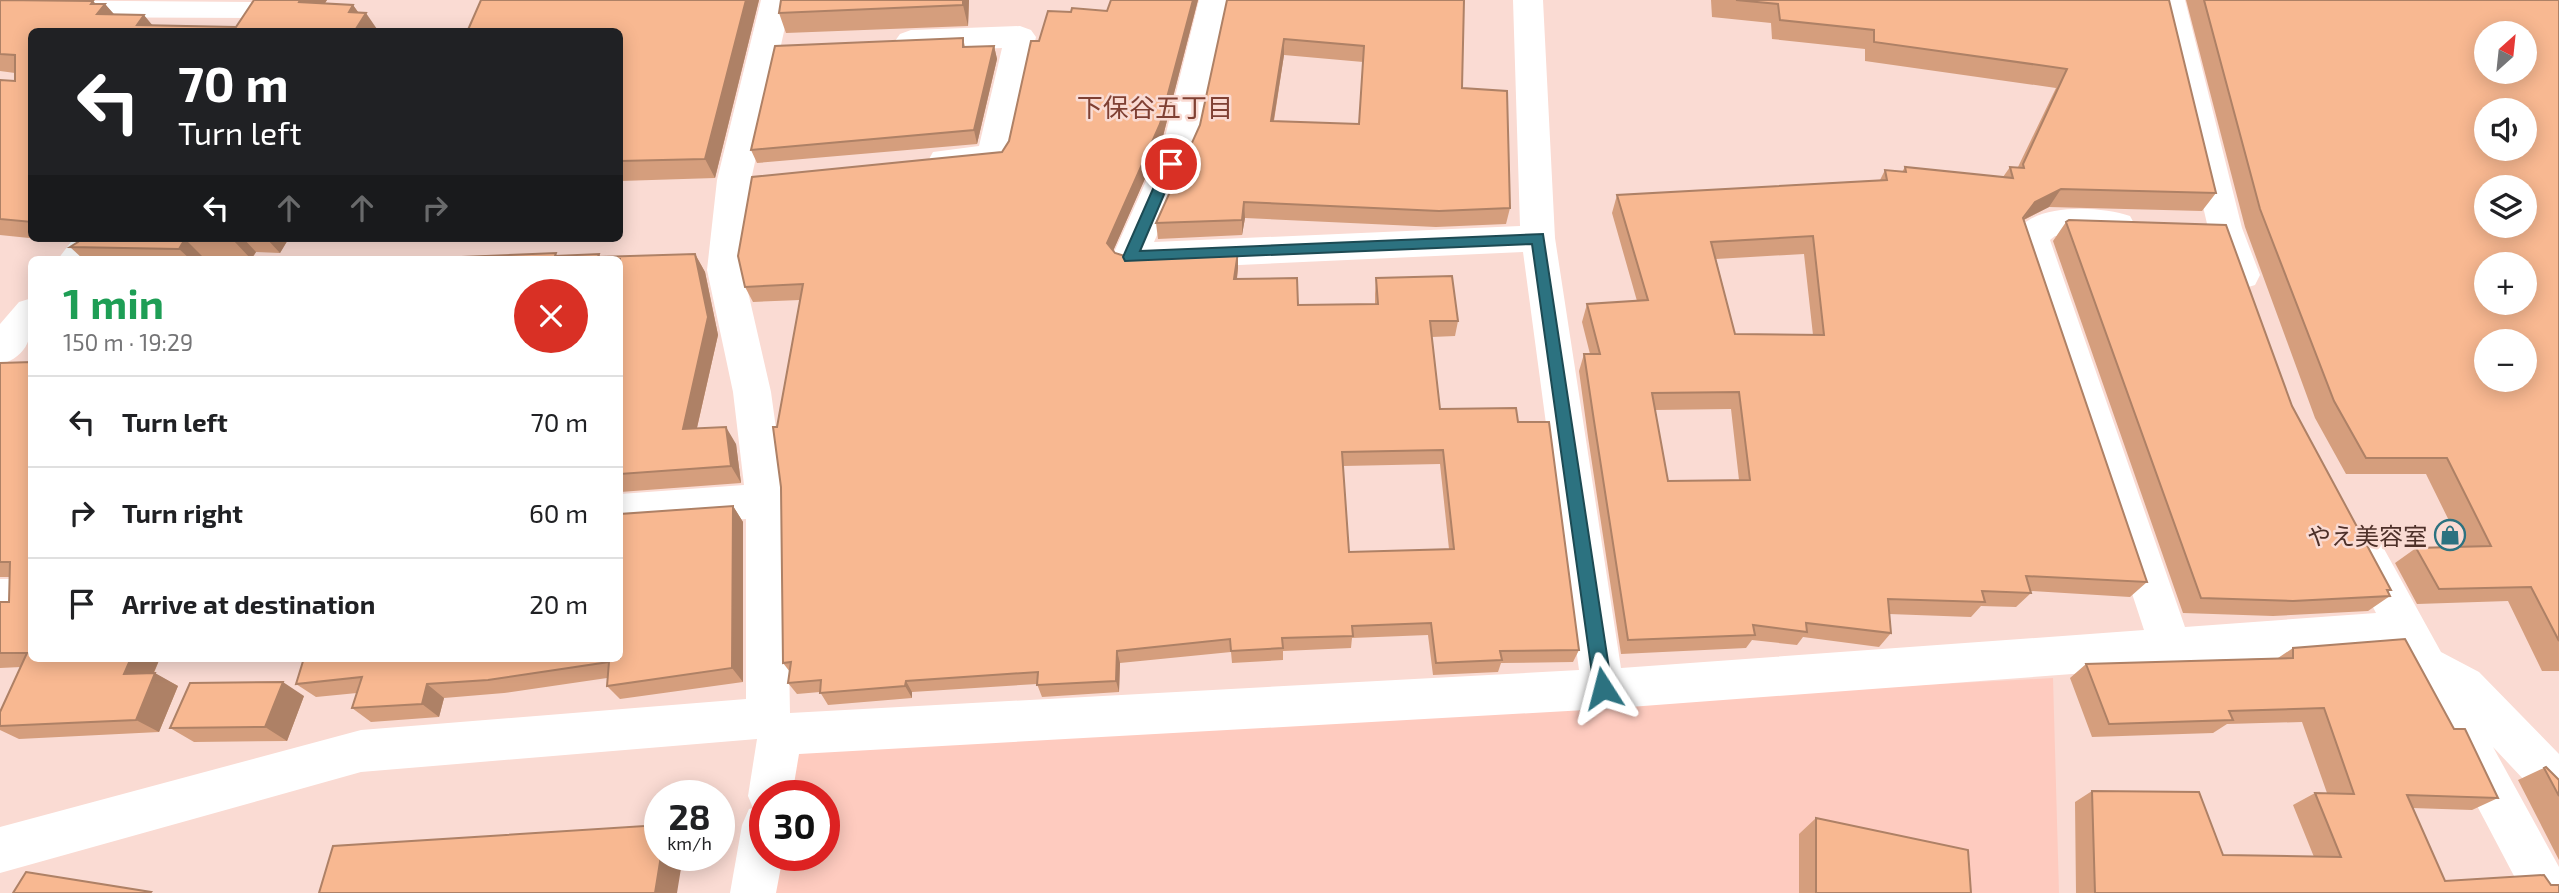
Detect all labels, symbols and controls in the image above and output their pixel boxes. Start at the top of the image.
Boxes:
north arrow [2474,21,2538,84]
map controls [2474,21,2537,392]
text: 70 m [178,53,289,112]
icon: left [63,56,154,147]
district label: 下保谷五丁目 [1077,91,1233,122]
button: sound [2474,98,2537,161]
text: Turn left [178,113,302,151]
pin [1141,134,1201,194]
icon: arrive [1152,145,1190,183]
button: layers [2474,175,2537,238]
icon: left [197,189,235,227]
icon: ahead [270,189,308,227]
icon: ahead [343,189,381,227]
icon: right [416,189,454,227]
button: + [2474,252,2537,315]
text: 1 min [63,277,164,327]
button: close [514,279,588,353]
text: 150 m · 19:29 [63,328,193,356]
button: − [2474,329,2537,392]
icon: left [63,403,101,441]
text: Turn left [122,406,228,437]
text: 70 m [530,406,588,437]
icon: right [63,494,101,532]
text: Turn right [122,497,243,528]
text: 60 m [529,497,588,528]
shop icon: やえ美容室 [2433,518,2467,552]
place label: やえ美容室 [2307,521,2427,550]
icon: arrive [63,585,101,623]
text: Arrive at destination [122,588,375,619]
text: 20 m [529,588,588,619]
position arrow [1566,651,1640,725]
speed limit sign: 30 [749,780,840,871]
text: 28 [668,795,711,837]
text: km/h [667,832,712,854]

